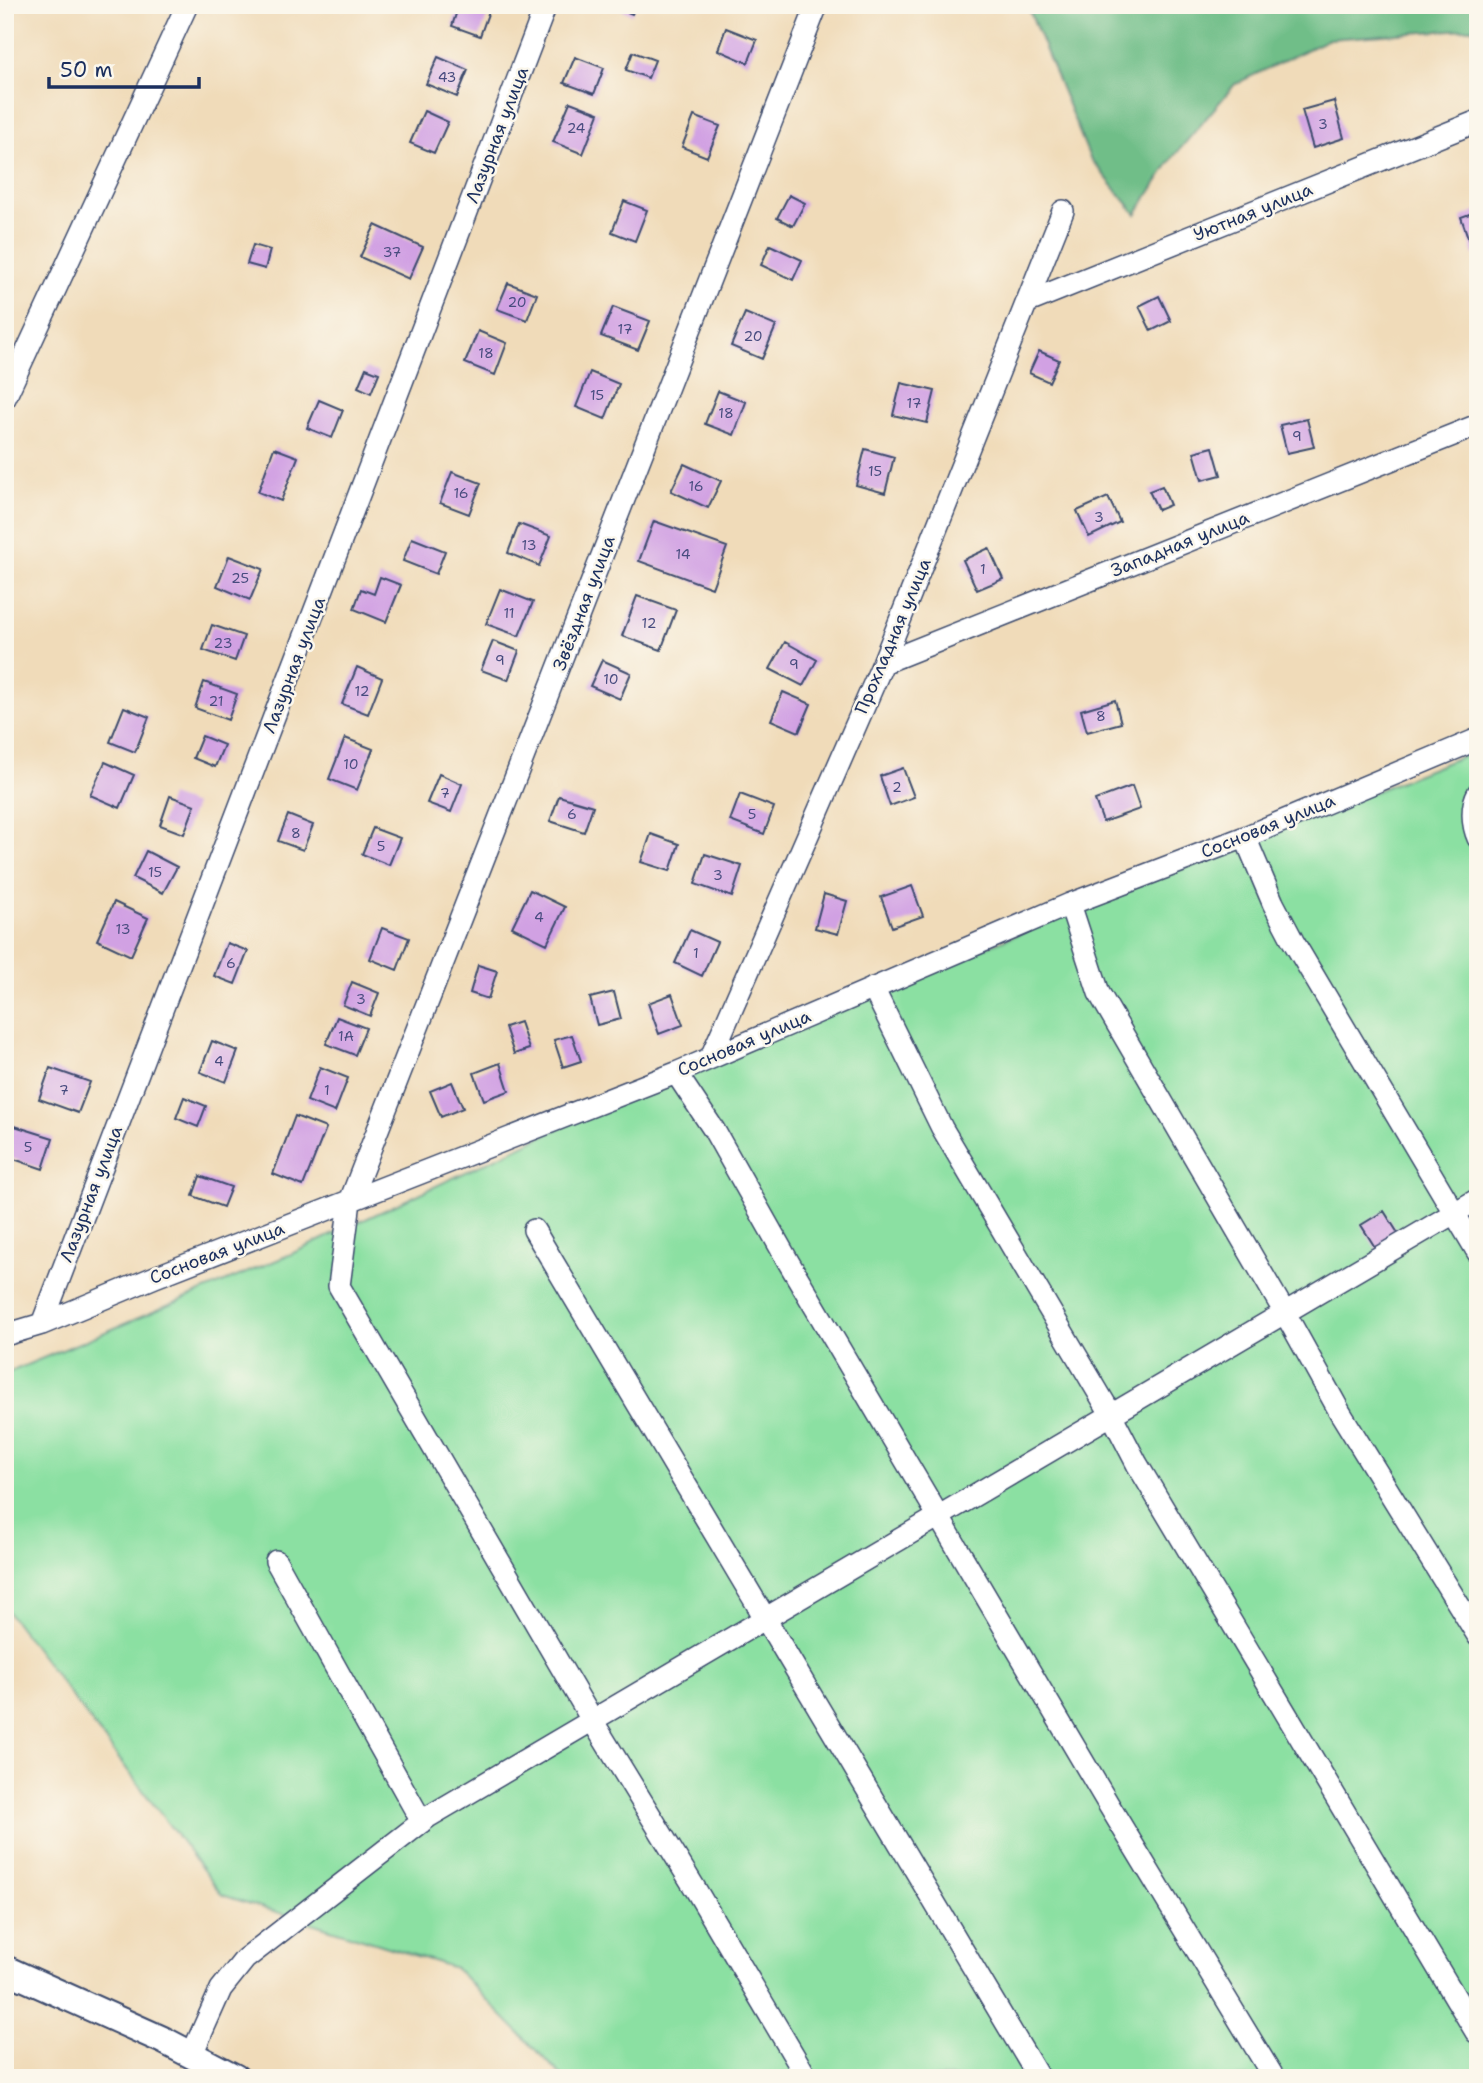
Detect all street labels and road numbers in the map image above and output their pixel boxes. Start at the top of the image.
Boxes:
street label: Лазурная улица [460,63,534,207]
street label: Уютная улица [1190,177,1316,247]
street label: Западная улица [1107,505,1253,583]
street label: Звёздная улица [547,532,621,674]
street label: Прохладная улица [849,554,937,718]
street label: Лазурная улица [257,593,331,737]
street label: Сосновая улица [1197,788,1339,864]
street label: Сосновая улица [674,1004,814,1082]
street label: Лазурная улица [54,1122,128,1266]
street label: Сосновая улица [146,1216,288,1290]

